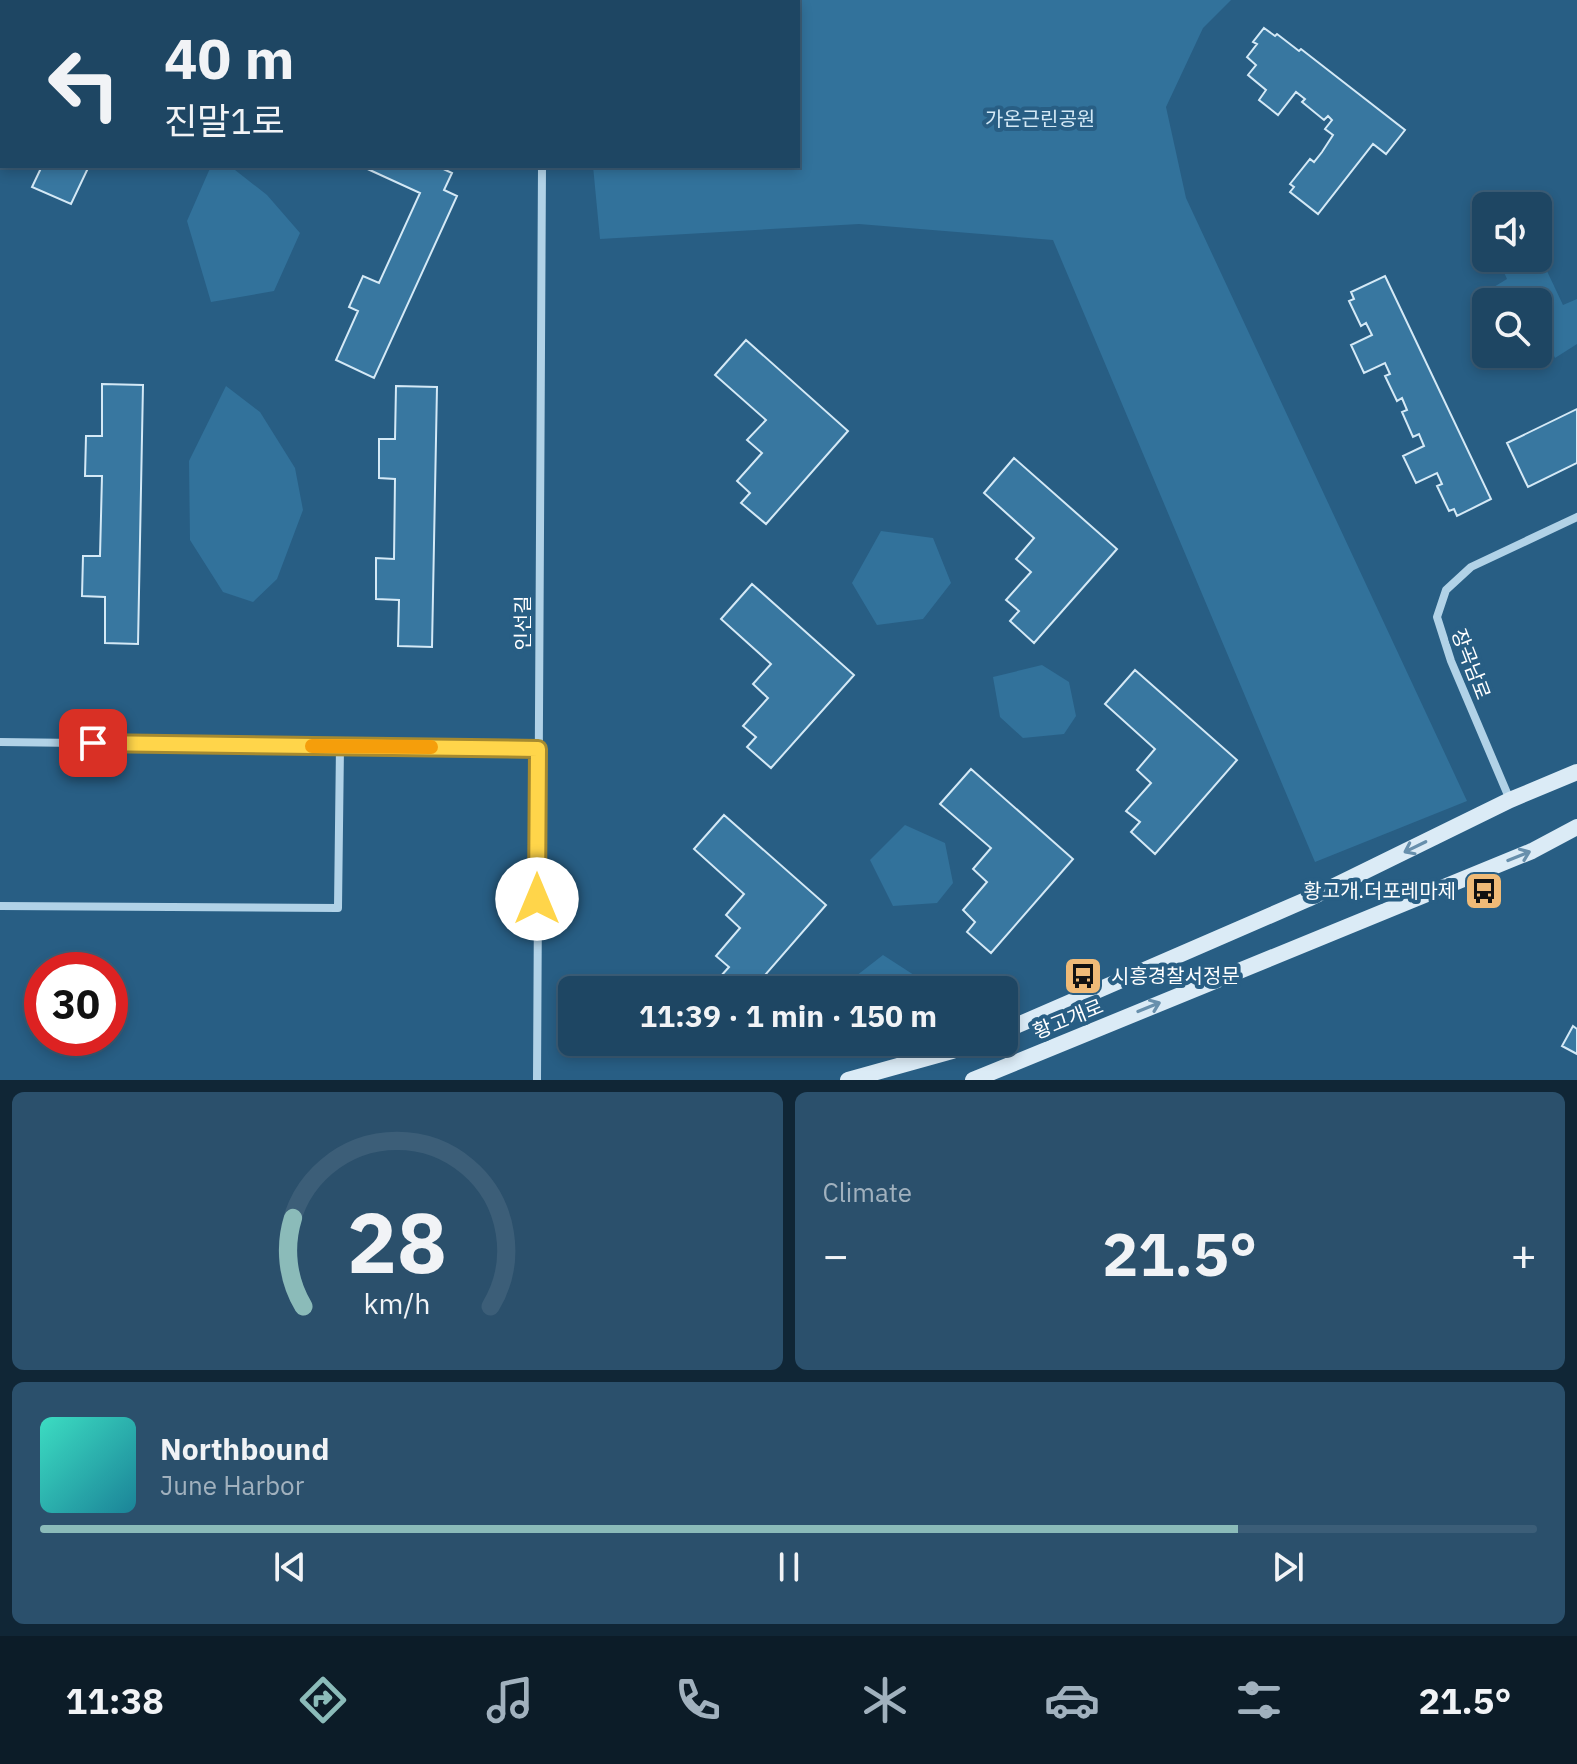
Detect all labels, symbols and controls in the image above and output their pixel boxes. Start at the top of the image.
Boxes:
text: 40 m [164,22,294,94]
icon: left [32,32,136,136]
text: 진말1로 [164,97,285,144]
park label: 가온근린공원 [985,105,1095,132]
map controls [1472,192,1552,368]
button: sound [1472,192,1552,272]
button: search [1472,288,1552,368]
street label: 인선길 [509,595,536,651]
street label: 장곡남로 [1446,625,1497,703]
pin [59,709,127,777]
icon: arrive [71,721,115,765]
one-way arrow [1404,840,1428,855]
one-way arrow [1506,847,1531,862]
position arrow [495,857,579,941]
bus stop icon: 황고개.더포레마제 [1463,870,1505,912]
place label: 황고개.더포레마제 [1303,877,1456,904]
speed limit sign: 30 [24,952,128,1056]
bus stop icon: 시흥경찰서정문 [1062,955,1104,997]
place label: 시흥경찰서정문 [1111,962,1240,989]
street label: 황고개로 [1029,992,1107,1045]
text: 11:39 · 1 min · 150 m [639,996,937,1035]
one-way arrow [1136,999,1161,1014]
text: Climate [823,1175,912,1209]
text: 28 [347,1188,447,1296]
text: 21.5° [1102,1214,1257,1293]
text: − [823,1226,849,1283]
text: + [1511,1226,1537,1283]
text: km/h [364,1285,431,1322]
text: Northbound [160,1429,329,1468]
text: June Harbor [160,1468,304,1502]
icon: previous [268,1545,312,1589]
icon: pause [767,1545,811,1589]
icon: next [1266,1545,1310,1589]
icon: directions [295,1672,351,1728]
icon: music [482,1672,538,1728]
icon: phone [670,1672,726,1728]
icon: climate [857,1672,913,1728]
icon: car [1044,1672,1100,1728]
icon: filters [1231,1672,1287,1728]
text: 11:38 [66,1677,164,1724]
text: 21.5° [1418,1677,1511,1724]

